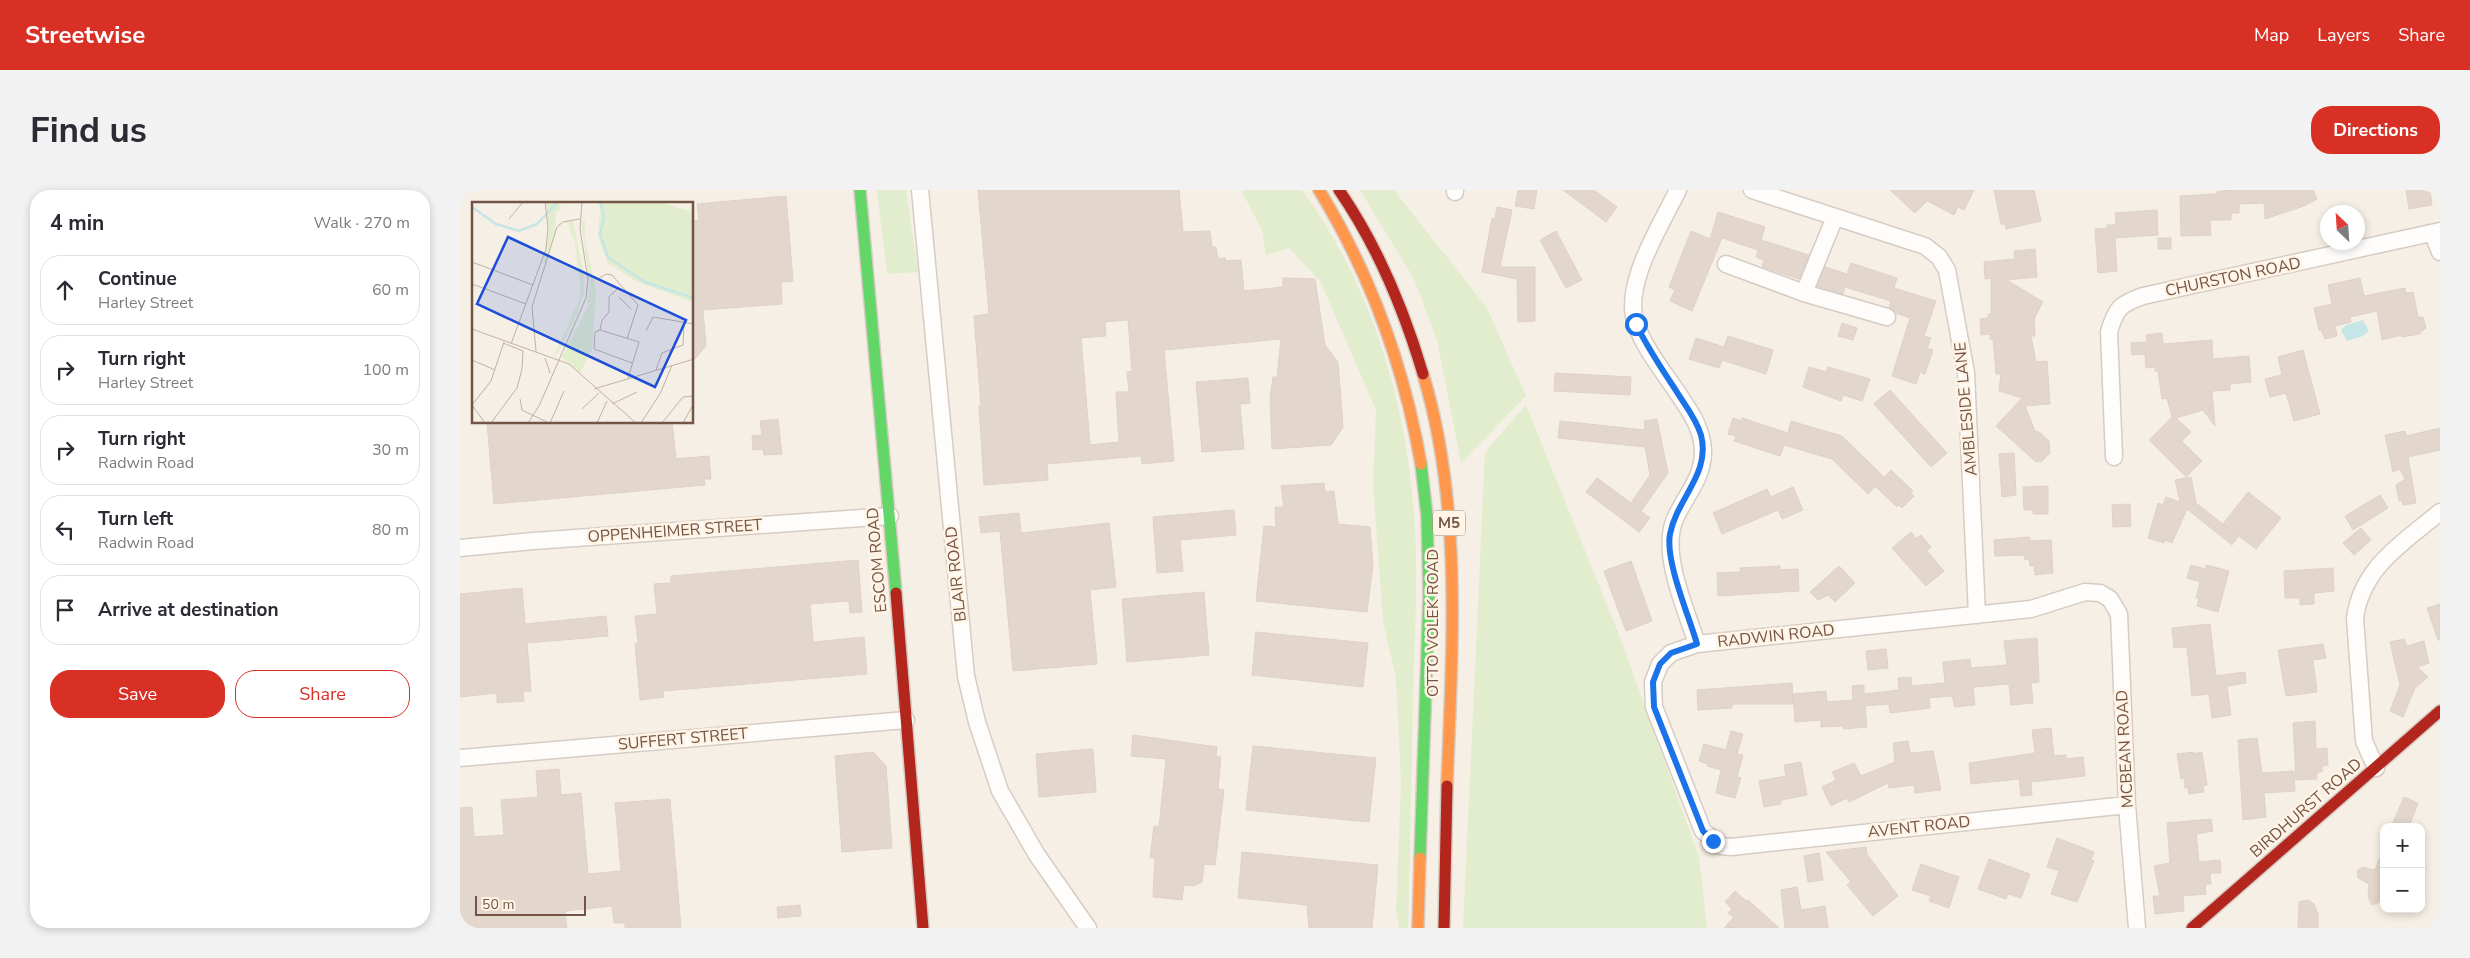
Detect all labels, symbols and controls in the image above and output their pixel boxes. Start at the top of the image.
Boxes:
text: Streetwise [25,19,145,51]
text: Map [2254,23,2289,47]
text: Layers [2317,23,2370,47]
text: Share [2398,23,2445,47]
button: Directions [2311,106,2440,154]
text: Find us [30,107,147,154]
inset map [472,202,694,424]
north arrow [2320,205,2365,250]
text: 4 min [50,209,104,237]
text: Walk · 270 m [314,212,410,234]
street label: CHURSTON ROAD [2163,252,2303,302]
text: Continue [98,266,177,292]
icon: ahead [51,276,79,304]
text: 60 m [372,279,409,301]
text: Harley Street [98,292,193,314]
route start [1625,313,1648,336]
street label: AMBLESIDE LANE [1949,341,1983,477]
text: Turn right [98,346,185,372]
icon: right [51,356,79,384]
text: 100 m [362,359,409,381]
text: Harley Street [98,372,193,394]
text: Turn right [98,426,185,452]
icon: right [51,436,79,464]
text: 30 m [372,439,409,461]
text: Radwin Road [98,452,194,474]
text: Turn left [98,506,173,532]
street label: ESCOM ROAD [861,506,893,614]
road number: M5 [1433,510,1465,536]
street label: OPPENHEIMER STREET [587,514,763,548]
icon: left [51,516,79,544]
text: 80 m [372,519,409,541]
street label: BLAIR ROAD [940,525,972,623]
text: Radwin Road [98,532,194,554]
street label: OTTO VOLEK ROAD [1422,549,1444,697]
icon: arrive [51,596,79,624]
text: Arrive at destination [98,597,279,623]
street label: RADWIN ROAD [1716,619,1836,653]
button: Save [50,670,225,718]
button: Share [235,670,410,718]
street label: MCBEAN ROAD [2111,689,2139,809]
street label: SUFFERT STREET [617,722,749,756]
street label: BIRDHURST ROAD [2245,753,2367,863]
street label: AVENT ROAD [1867,811,1971,843]
map controls [2380,823,2425,913]
button: + [2380,823,2425,868]
route end [1702,830,1725,853]
button: − [2380,868,2425,913]
scale bar [475,893,586,916]
text: 50 m [482,895,514,914]

